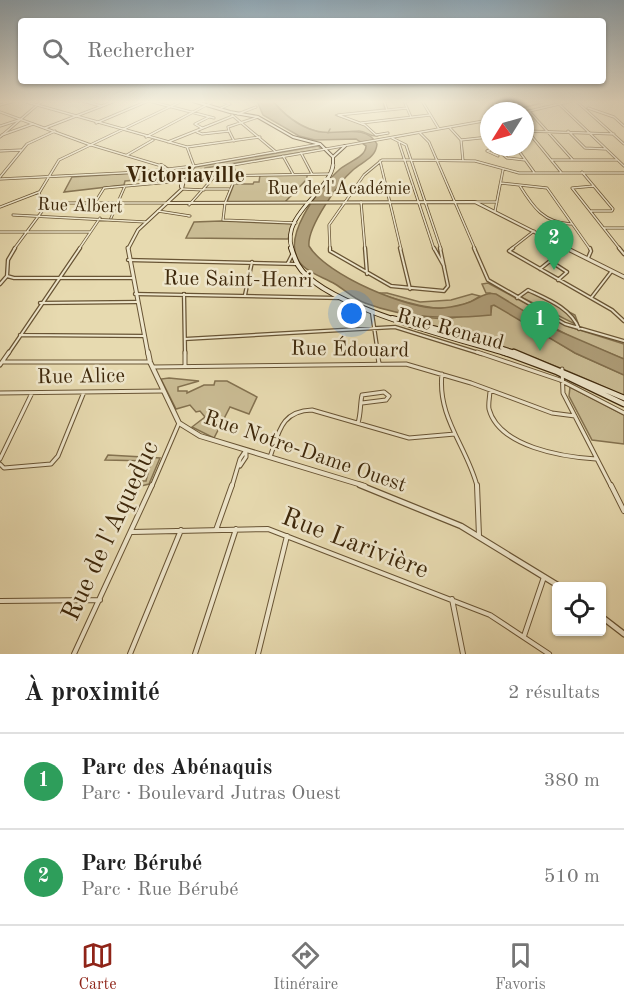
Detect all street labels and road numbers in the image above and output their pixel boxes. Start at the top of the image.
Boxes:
street label: Rue de l'Académie [267,180,411,198]
street label: Rue Albert [37,196,123,216]
street label: Rue Saint-Henri [163,268,313,292]
street label: Rue Renaud [394,306,506,354]
street label: Rue Édouard [290,334,410,362]
street label: Rue Alice [37,366,125,388]
street label: Rue Notre-Dame Ouest [201,407,409,497]
street label: Rue de l'Aqueduc [58,437,164,625]
street label: Rue Larivière [278,504,432,584]

